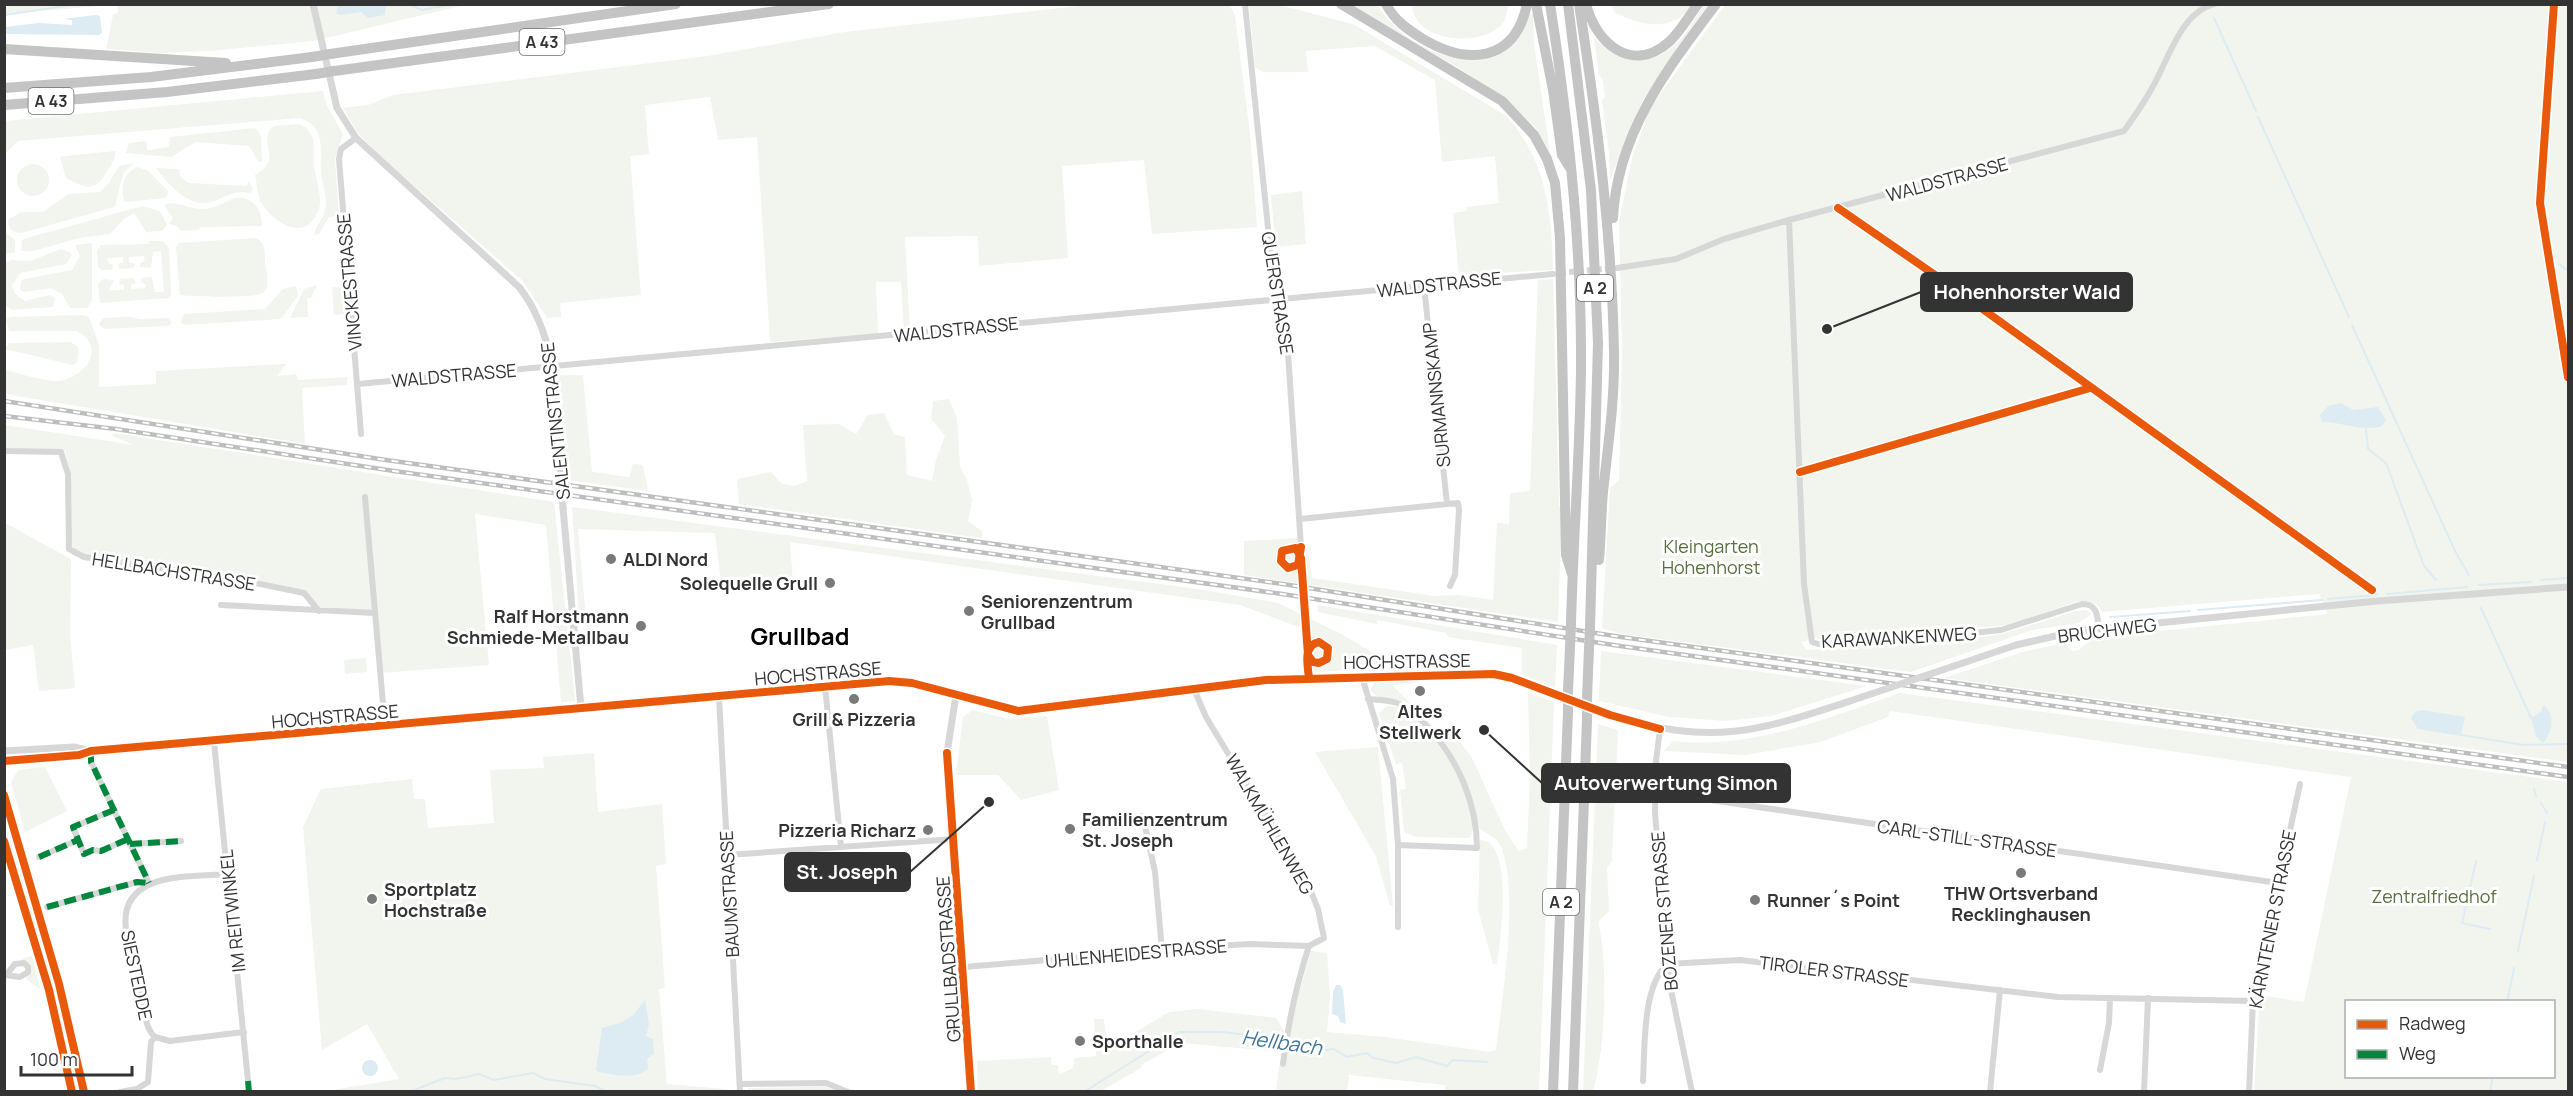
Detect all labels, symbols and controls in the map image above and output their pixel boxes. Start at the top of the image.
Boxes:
road number: A 43 [520,29,564,55]
road number: A 43 [28,88,74,114]
street label: WALDSTRASSE [1883,151,2011,207]
street label: VINCKESTRASSE [331,212,367,352]
street label: QUERSTRASSE [1256,230,1300,356]
street label: WALDSTRASSE [1375,266,1503,302]
callout: Hohenhorster Wald [1921,273,2132,311]
road number: A 2 [1577,275,1613,301]
text: Hohenhorster Wald [1933,278,2121,305]
street label: WALDSTRASSE [892,311,1020,347]
street label: SURMANNSKAMP [1416,321,1456,469]
street label: SALENTINSTRASSE [535,341,575,501]
street label: WALDSTRASSE [391,358,517,392]
park label: Kleingarten Hohenhorst [1662,534,1760,579]
street label: HELLBACHSTRASSE [91,546,257,596]
place label: ALDI Nord [623,547,708,571]
marker: ALDI Nord [604,552,618,566]
place label: Solequelle Grull [680,571,818,595]
marker: Solequelle Grull [823,576,837,590]
place label: Seniorenzentrum Grullbad [981,589,1133,634]
place label: Ralf Horstmann Schmiede-Metallbau [447,604,629,649]
marker: Seniorenzentrum Grullbad [962,604,976,618]
street label: BRUCHWEG [2056,612,2158,648]
marker: Ralf Horstmann Schmiede-Metallbau [634,619,648,633]
district label: Grullbad [750,619,850,652]
street label: KARAWANKENWEG [1821,621,1978,653]
street label: HOCHSTRASSE [1343,648,1471,674]
street label: HOCHSTRASSE [753,655,883,691]
marker: Altes Stellwerk [1413,684,1427,698]
marker: Grill & Pizzeria [847,692,861,706]
street label: HOCHSTRASSE [270,698,400,734]
place label: Altes Stellwerk [1379,699,1462,744]
place label: Grill & Pizzeria [792,707,916,731]
street label: WALKMÜHLENWEG [1220,750,1320,899]
callout: Autoverwertung Simon [1542,764,1790,802]
text: Autoverwertung Simon [1554,769,1778,796]
place label: Familienzentrum St. Joseph [1082,807,1228,852]
street label: CARL-STILL-STRASSE [1876,814,2058,862]
place label: Pizzeria Richarz [778,818,916,842]
marker: Familienzentrum St. Joseph [1063,822,1077,836]
marker: Pizzeria Richarz [921,823,935,837]
street label: KÄRNTENER STRASSE [2243,828,2301,1010]
street label: BAUMSTRASSE [714,830,744,958]
street label: BOZENER STRASSE [1645,830,1683,992]
street label: IM REITWINKEL [214,849,250,973]
callout: St. Joseph [785,853,910,891]
text: St. Joseph [796,858,898,885]
marker: THW Ortsverband Recklinghausen [2014,866,2028,880]
street label: GRULLBADSTRASSE [930,875,966,1043]
place label: Sportplatz Hochstraße [384,877,487,922]
place label: THW Ortsverband Recklinghausen [1944,881,2098,926]
park label: Zentralfriedhof [2371,884,2497,908]
place label: Runner´s Point [1767,888,1900,912]
road number: A 2 [1543,889,1579,915]
marker: Sportplatz Hochstraße [365,892,379,906]
marker: Runner´s Point [1748,893,1762,907]
street label: SIESTEDDE [116,928,158,1022]
street label: UHLENHEIDESTRASSE [1044,933,1228,973]
street label: TIROLER STRASSE [1758,950,1910,992]
legend [2345,1000,2555,1078]
text: Radweg [2399,1011,2466,1035]
water label: Hellbach [1240,1023,1325,1061]
place label: Sporthalle [1092,1029,1184,1053]
marker: Sporthalle [1073,1034,1087,1048]
scale bar [21,1039,132,1077]
text: Weg [2399,1041,2436,1065]
text: 100 m [30,1047,78,1071]

